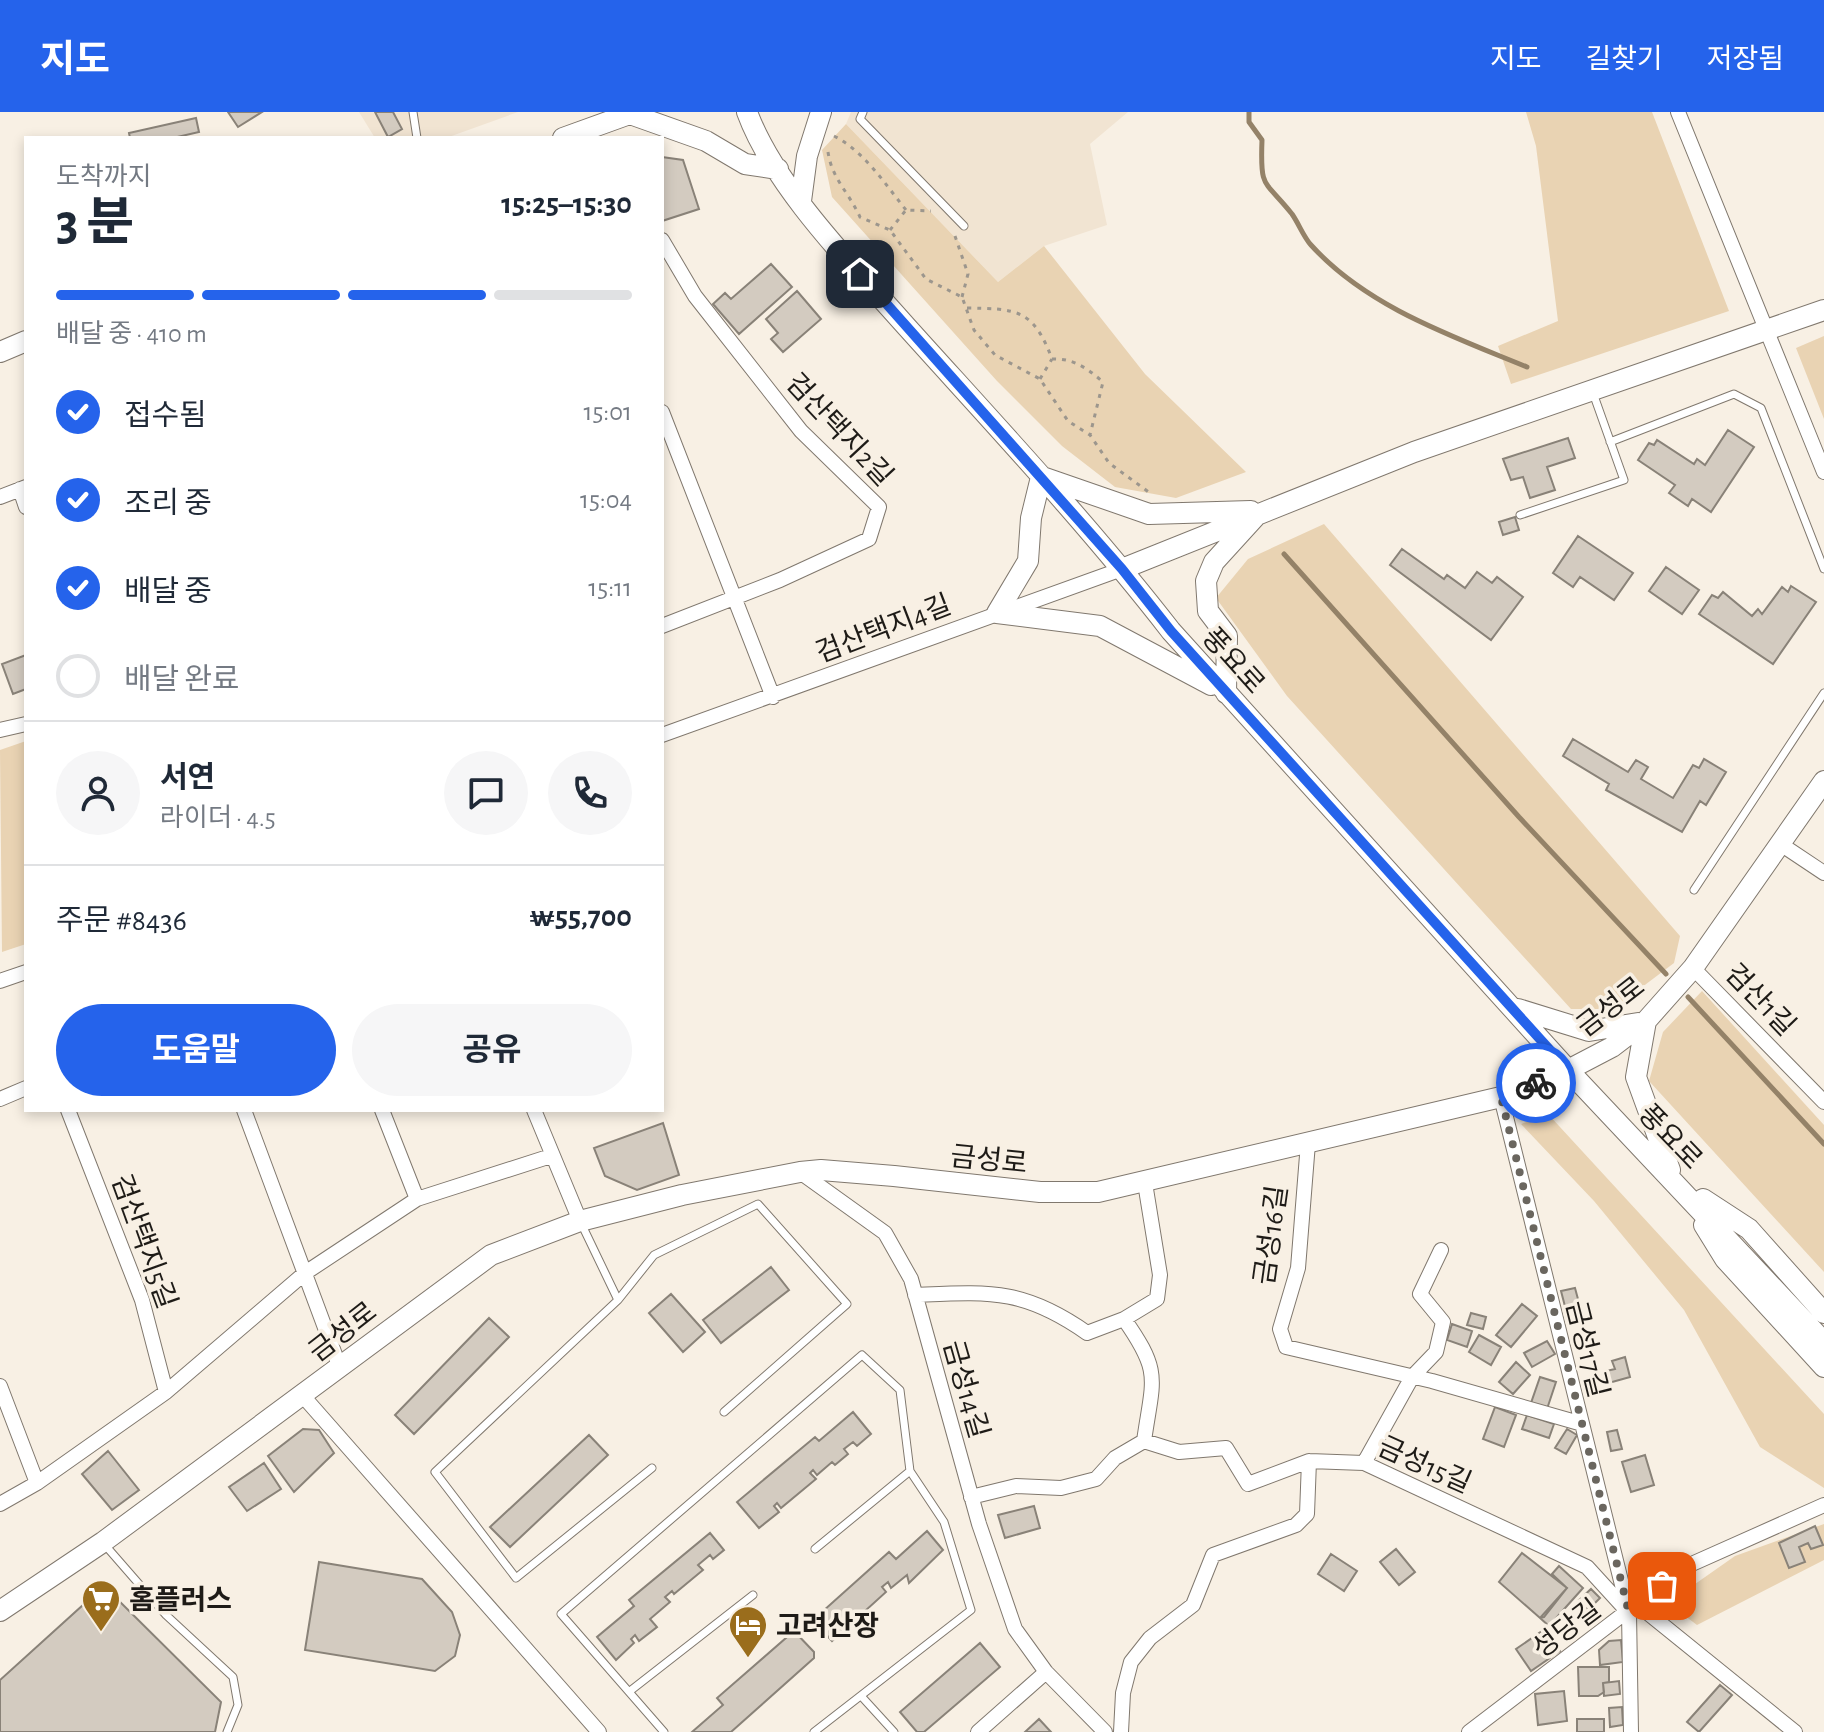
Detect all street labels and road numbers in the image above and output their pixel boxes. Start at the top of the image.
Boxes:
street label: 검산택지2길 [780,368,899,492]
street label: 검산택지4길 [812,589,955,668]
street label: 풍요로 [1196,623,1269,699]
street label: 검산1길 [1719,958,1801,1041]
street label: 금성로 [1571,971,1650,1042]
street label: 풍요로 [1633,1100,1706,1175]
street label: 금성로 [949,1141,1029,1179]
street label: 검산택지5길 [106,1170,182,1312]
street label: 금성16길 [1249,1183,1293,1287]
street label: 금성로 [303,1296,382,1367]
street label: 금성17길 [1561,1298,1614,1401]
street label: 금성14길 [938,1337,994,1442]
street label: 금성15길 [1373,1431,1476,1499]
street label: 성당길 [1527,1594,1606,1664]

